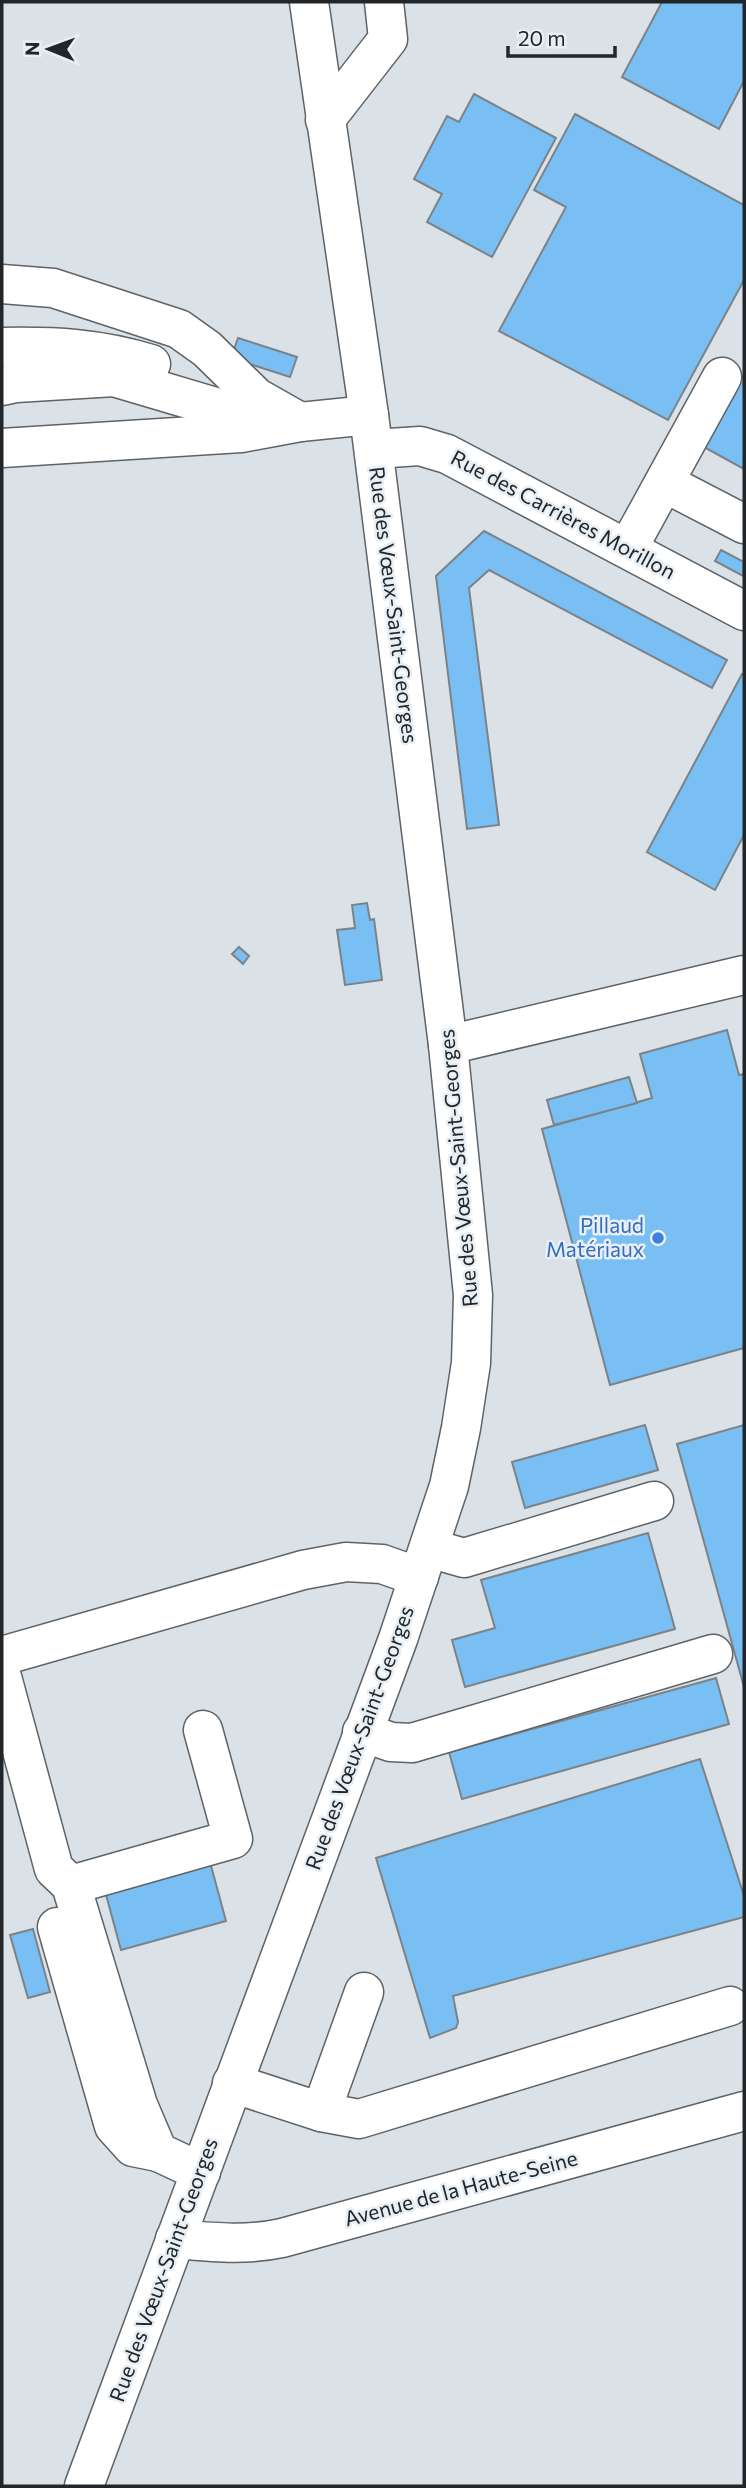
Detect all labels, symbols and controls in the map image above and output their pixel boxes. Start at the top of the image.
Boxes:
north arrow [14,14,84,84]
scale bar [508,14,615,58]
text: 20 m [518,25,566,50]
text: N [20,41,43,56]
street label: Rue des Carrières Morillon [447,444,680,584]
street label: Rue des Vœux-Saint-Georges [365,465,424,745]
street label: Rue des Vœux-Saint-Georges [433,1028,482,1308]
place label: Pillaud Matériaux [546,1212,644,1261]
marker: Pillaud Matériaux [650,1230,666,1246]
street label: Rue des Vœux-Saint-Georges [299,1602,418,1873]
street label: Rue des Vœux-Saint-Georges [103,2134,222,2405]
street label: Avenue de la Haute-Seine [341,2144,580,2231]

